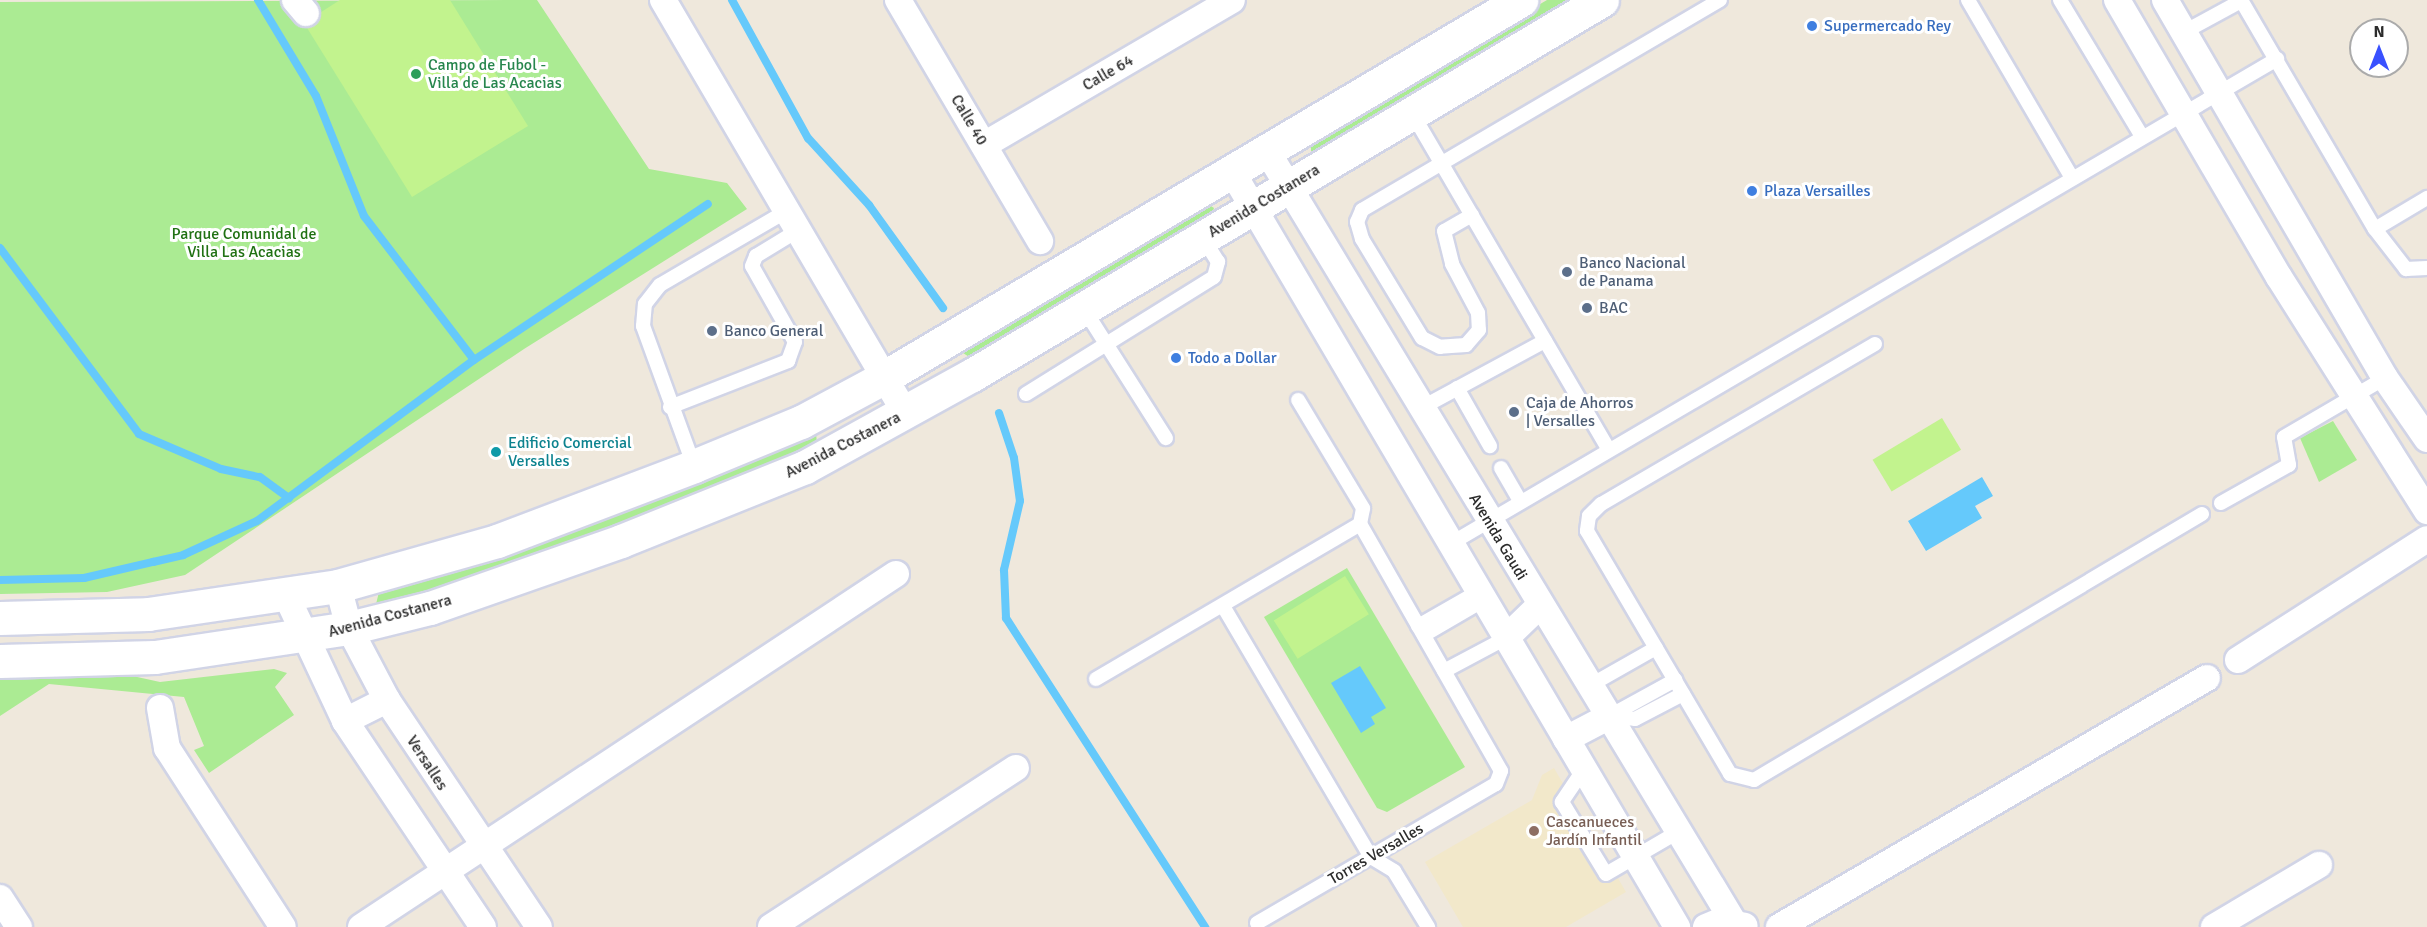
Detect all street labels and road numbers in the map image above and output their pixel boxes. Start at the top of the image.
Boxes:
street label: Calle 64 [1079,51,1137,95]
street label: Calle 40 [946,91,992,149]
street label: Avenida Costanera [1205,160,1323,242]
street label: Avenida Costanera [782,408,904,482]
street label: Avenida Gaudi [1465,490,1531,584]
street label: Avenida Costanera [326,590,454,642]
street label: Versalles [402,732,452,794]
street label: Torres Versalles [1325,819,1427,889]

